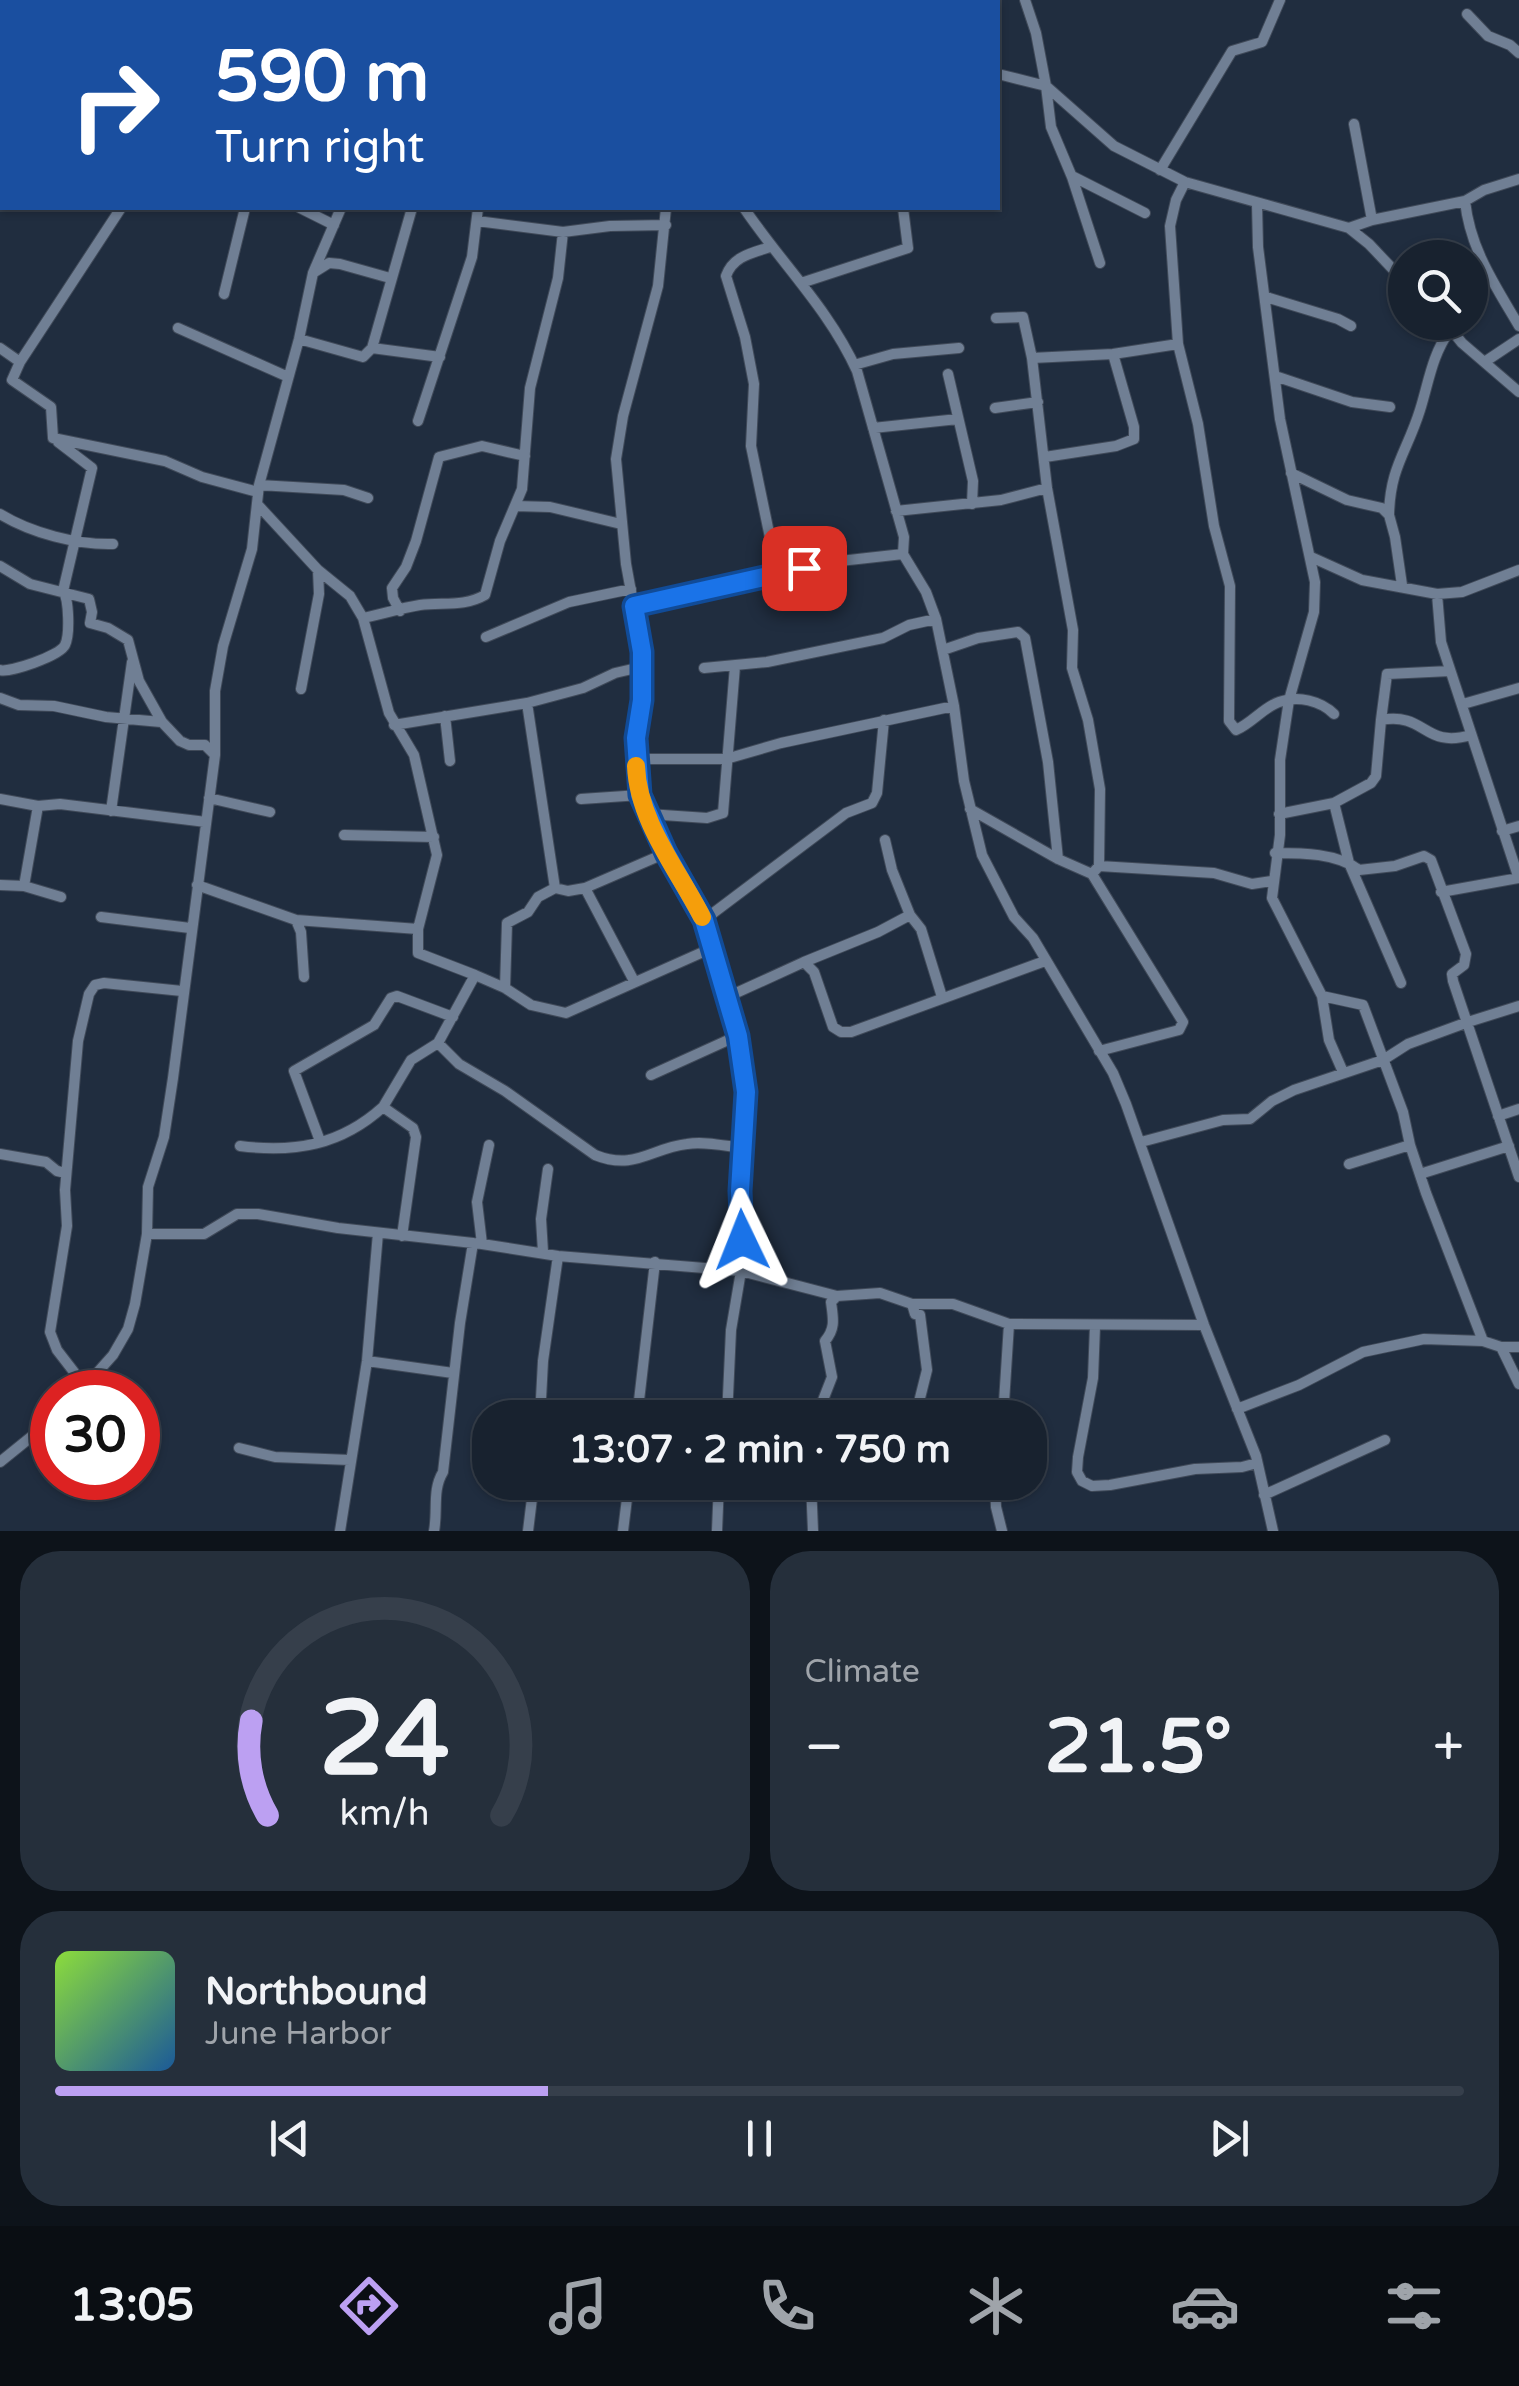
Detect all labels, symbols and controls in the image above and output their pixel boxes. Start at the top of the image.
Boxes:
text: 590 m [215,36,429,120]
icon: right [50,40,180,170]
text: Turn right [215,121,424,175]
map controls [1388,240,1488,340]
button: search [1388,240,1488,340]
pin [762,526,847,611]
icon: arrive [777,541,832,596]
position arrow [690,1188,794,1292]
speed limit sign: 30 [30,1370,160,1500]
text: 13:07 · 2 min · 750 m [568,1427,951,1473]
text: Climate [805,1653,920,1691]
text: 24 [319,1678,450,1803]
text: 21.5° [1045,1702,1232,1792]
text: − [805,1715,844,1781]
text: + [1433,1715,1464,1781]
text: km/h [340,1792,430,1835]
text: Northbound [205,1969,428,2015]
text: June Harbor [205,2015,392,2053]
icon: previous [262,2111,317,2166]
icon: pause [732,2111,787,2166]
icon: next [1202,2111,1257,2166]
icon: directions [334,2271,404,2341]
icon: music [543,2271,613,2341]
icon: phone [752,2271,822,2341]
icon: climate [961,2271,1031,2341]
icon: car [1170,2271,1240,2341]
icon: filters [1379,2271,1449,2341]
text: 13:05 [70,2279,194,2333]

